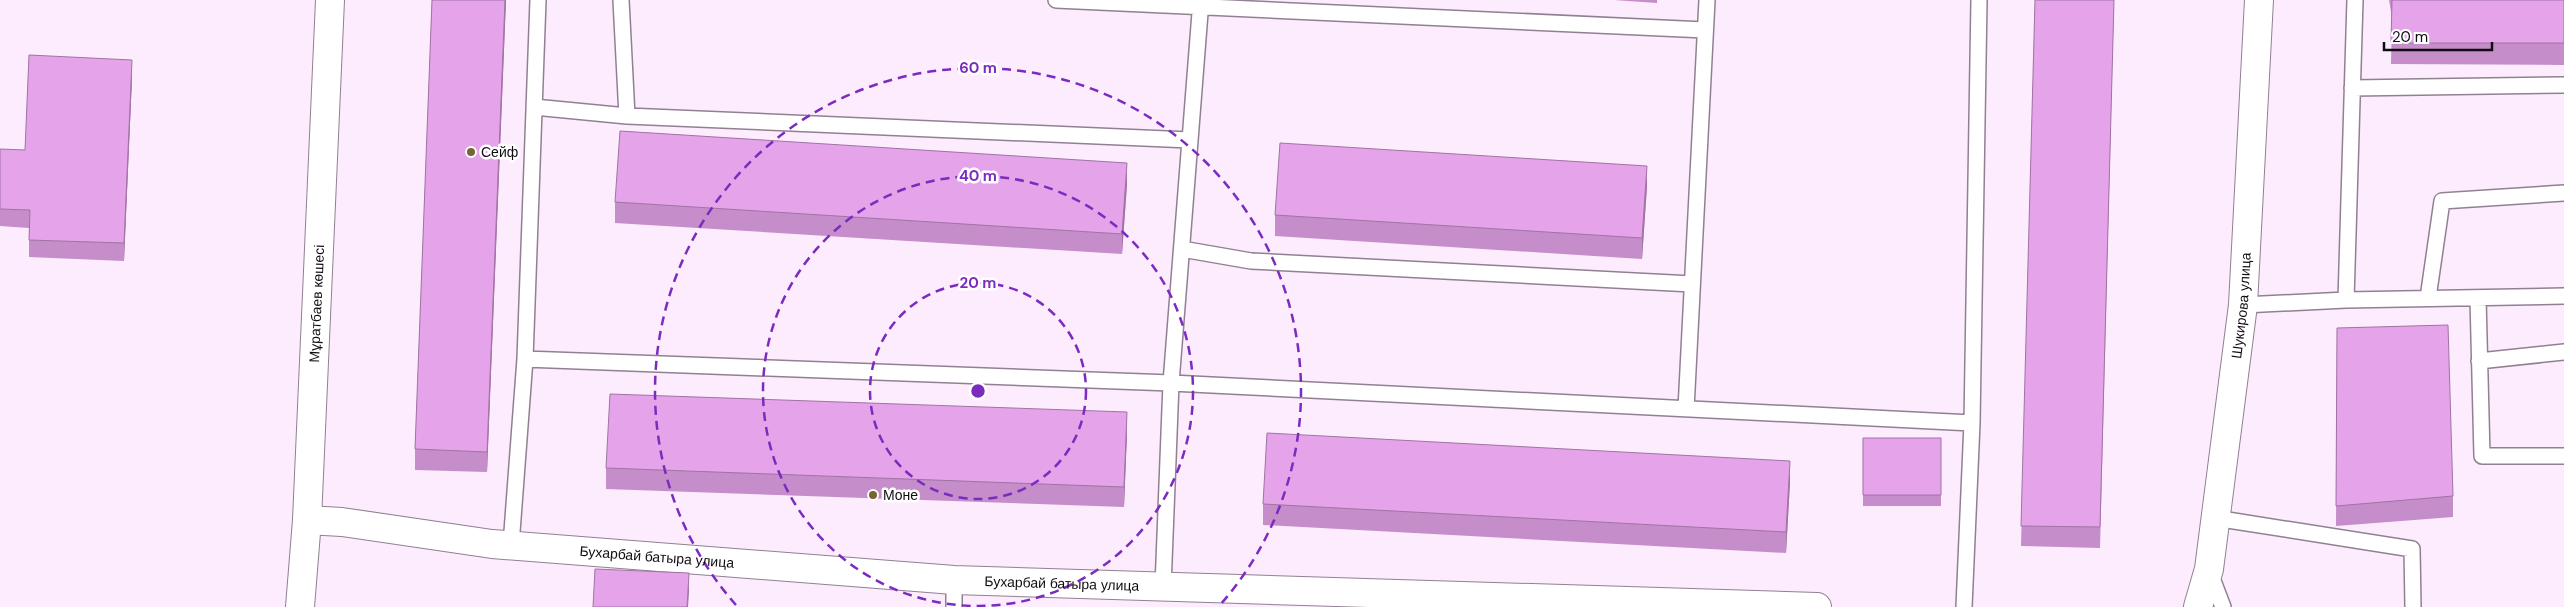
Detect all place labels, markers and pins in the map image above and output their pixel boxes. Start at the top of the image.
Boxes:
place label: Сейф [481,143,518,161]
marker: Сейф [465,146,477,158]
centre of rings [969,382,987,400]
place label: Моне [883,486,918,504]
marker: Моне [867,489,879,501]

